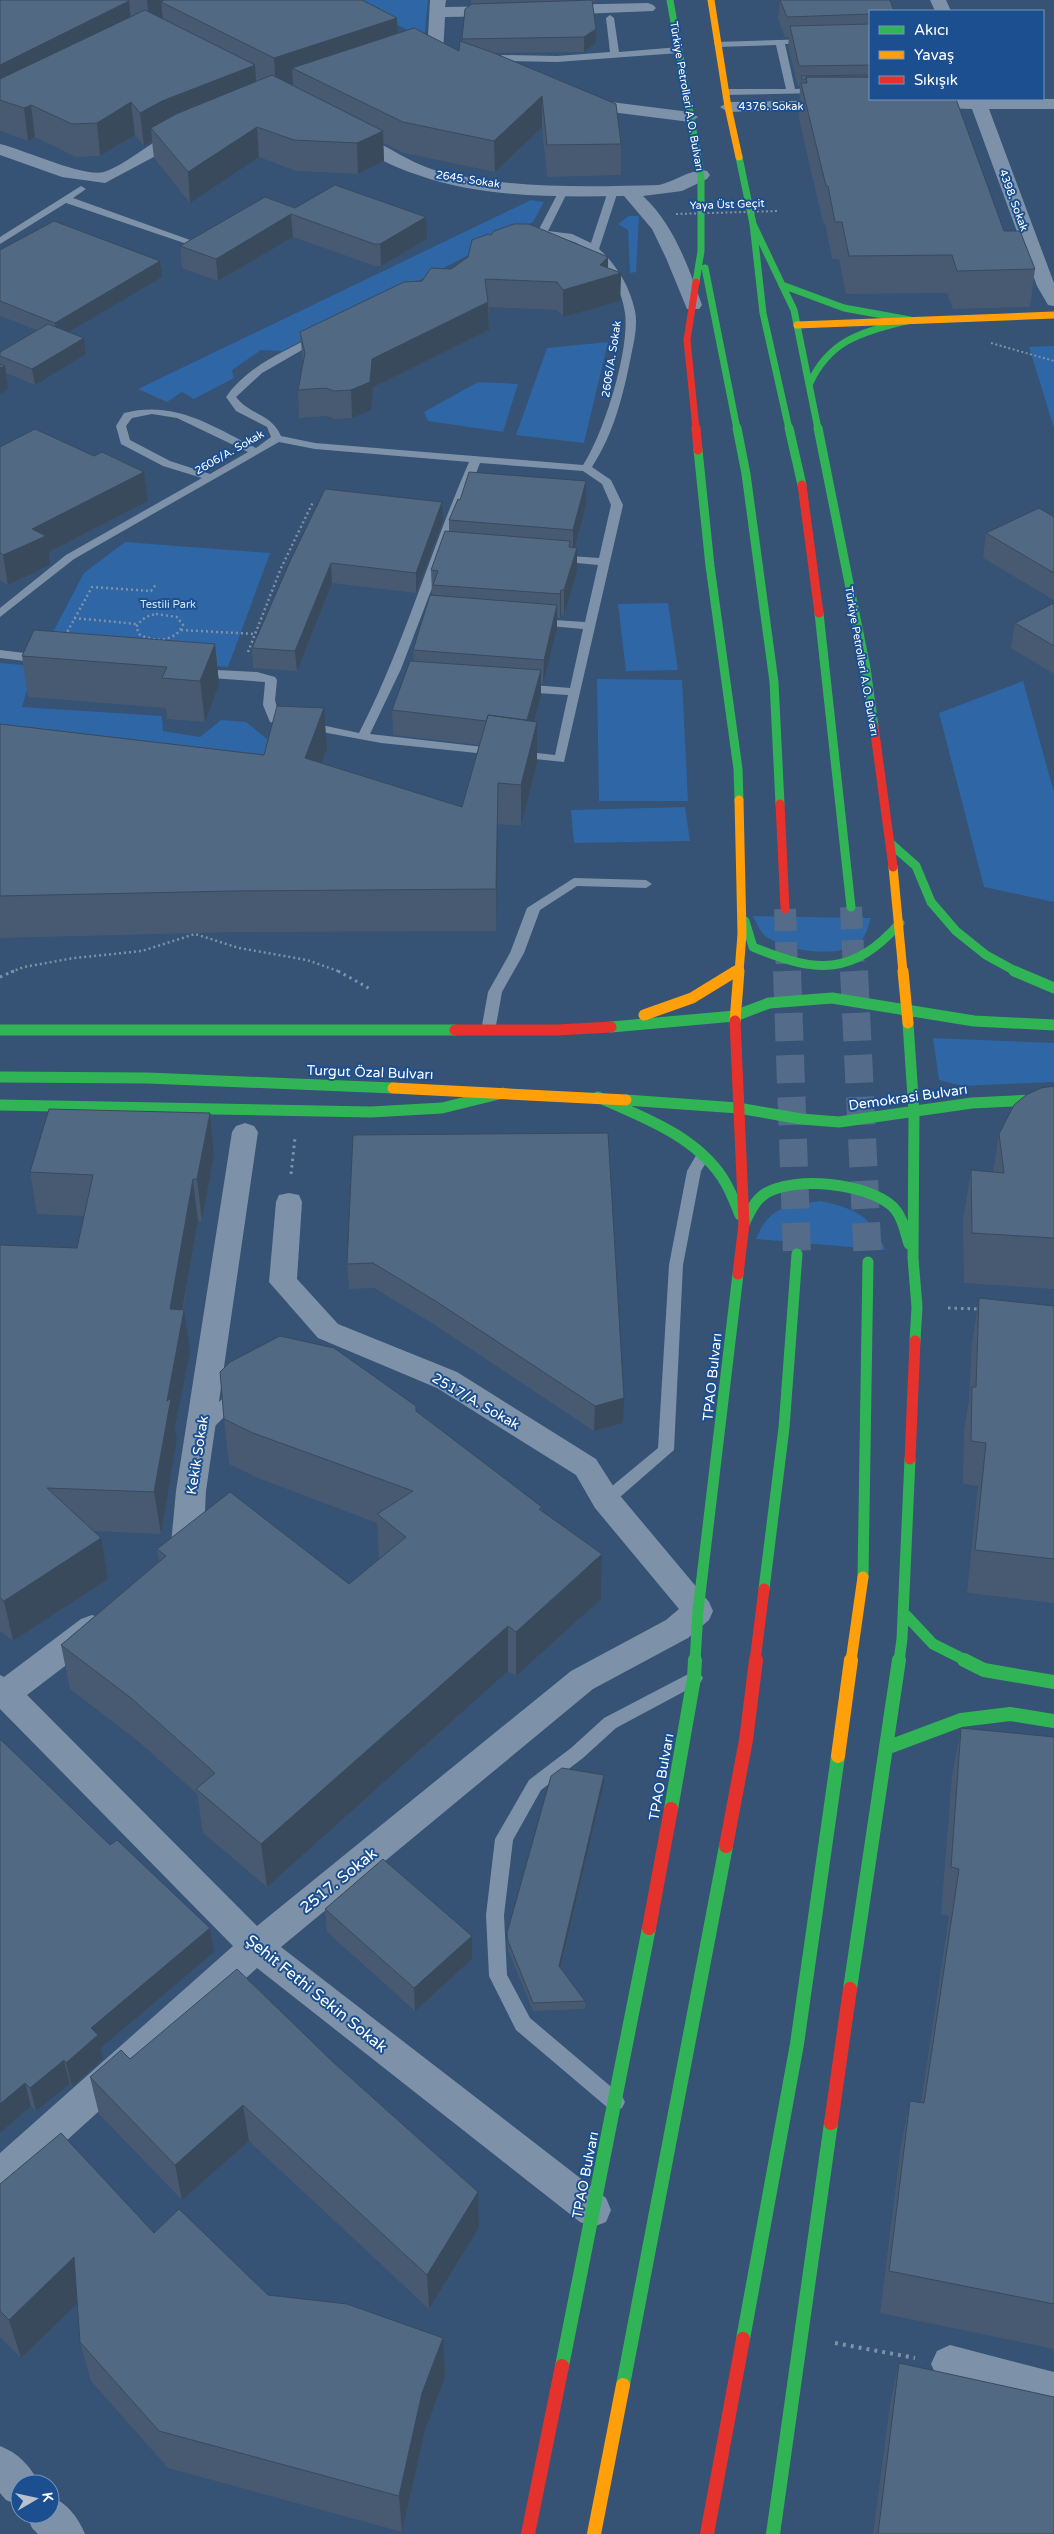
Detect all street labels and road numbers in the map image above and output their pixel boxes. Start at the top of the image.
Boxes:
street label: Türkiye Petrolleri A.O. Bulvarı [667,20,706,172]
street label: 4376. Sokak [739,100,803,113]
street label: 4398. Sokak [996,167,1031,233]
street label: 2645. Sokak [435,168,501,191]
street label: Yaya Üst Geçit [689,197,765,212]
street label: 2606/A. Sokak [599,320,624,398]
street label: 2606/A. Sokak [192,427,266,477]
street label: Türkiye Petrolleri A.O. Bulvarı [842,585,881,737]
street label: Turgut Özal Bulvarı [306,1062,434,1083]
street label: Demokrasi Bulvarı [848,1081,969,1114]
street label: TPAO Bulvarı [699,1332,726,1422]
street label: 2517/A. Sokak [429,1369,523,1434]
street label: Kekik Sokak [183,1414,212,1496]
street label: TPAO Bulvarı [645,1732,678,1822]
street label: 2517. Sokak [296,1843,381,1918]
street label: Şehit Fethi Sekin Sokak [242,1930,391,2057]
street label: TPAO Bulvarı [569,2130,602,2220]

